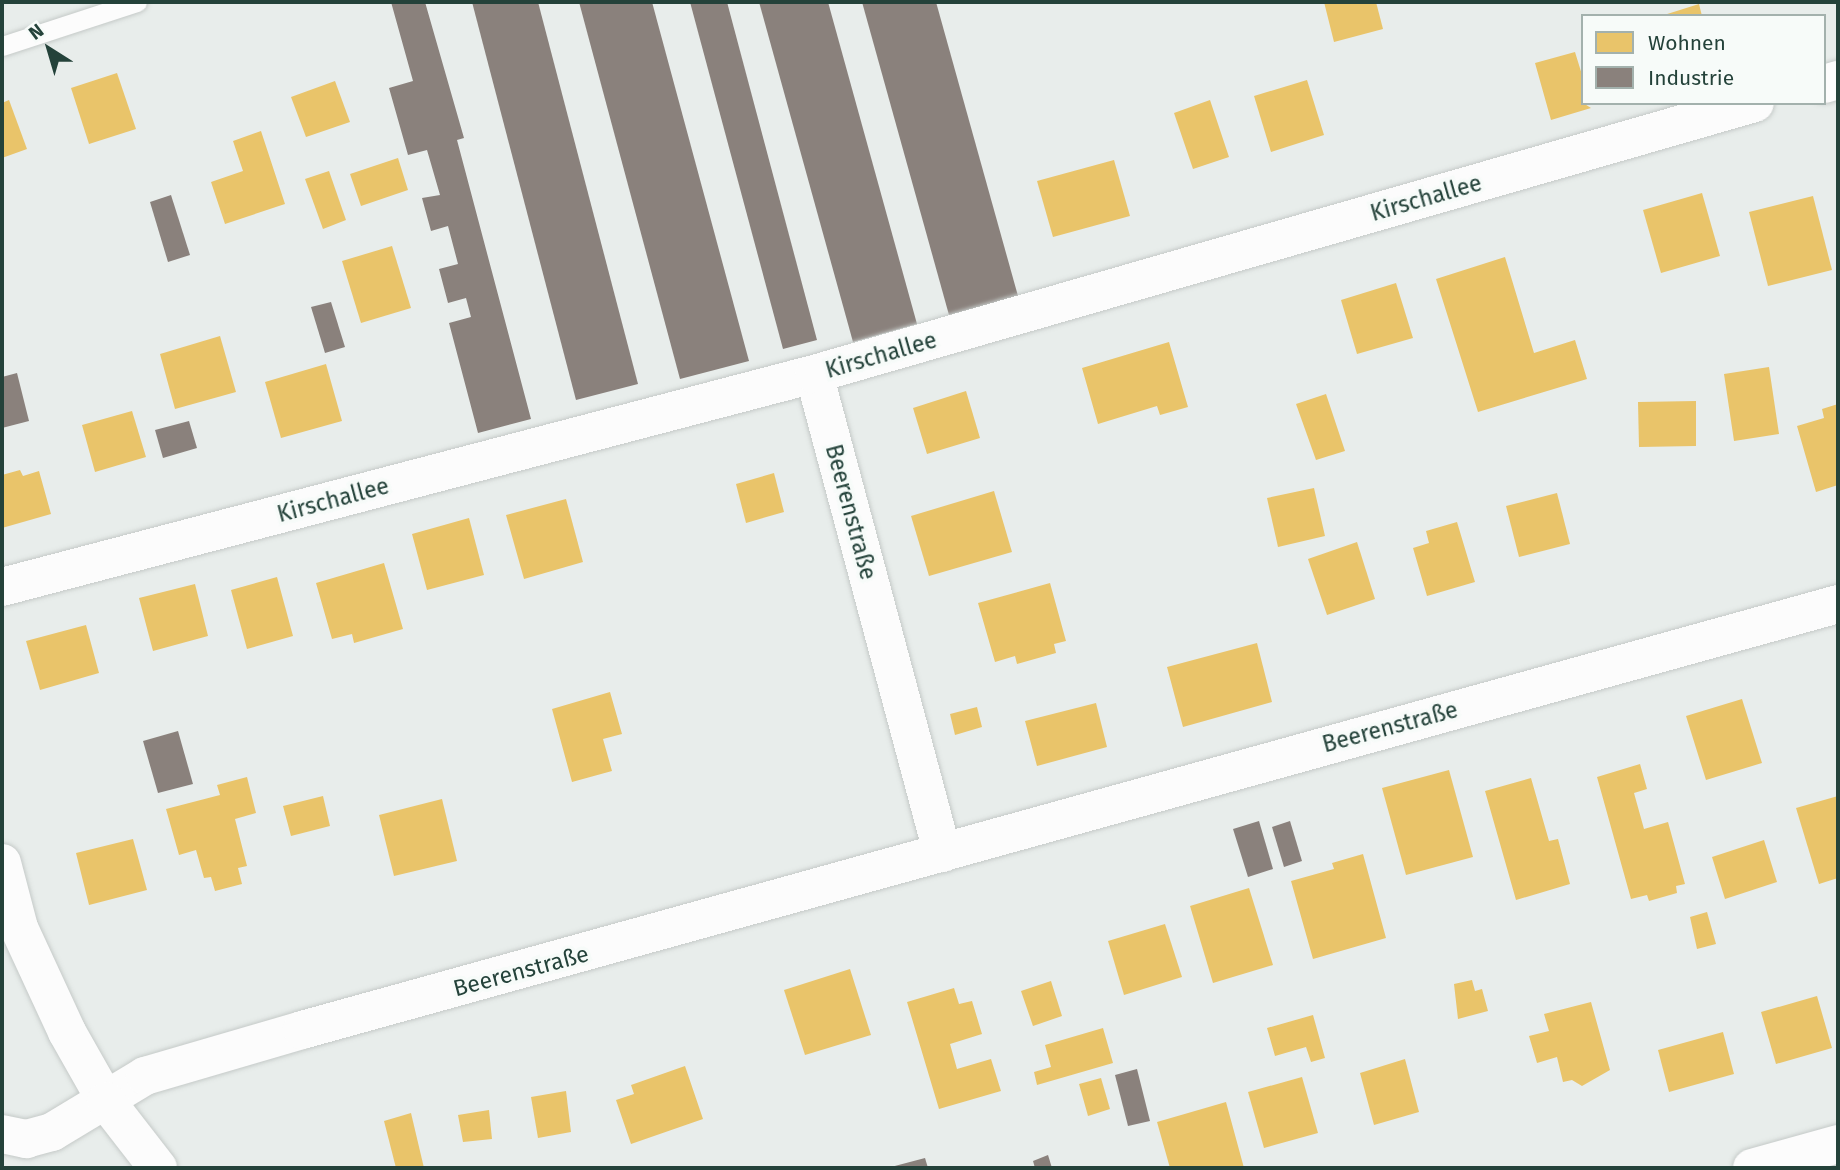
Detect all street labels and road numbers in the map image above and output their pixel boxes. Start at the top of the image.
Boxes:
street label: Kirschallee [1367,169,1485,227]
street label: Kirschallee [822,326,940,384]
street label: Beerenstraße [820,441,882,583]
street label: Kirschallee [274,472,392,528]
street label: Beerenstraße [1319,696,1461,758]
street label: Beerenstraße [450,940,592,1002]

